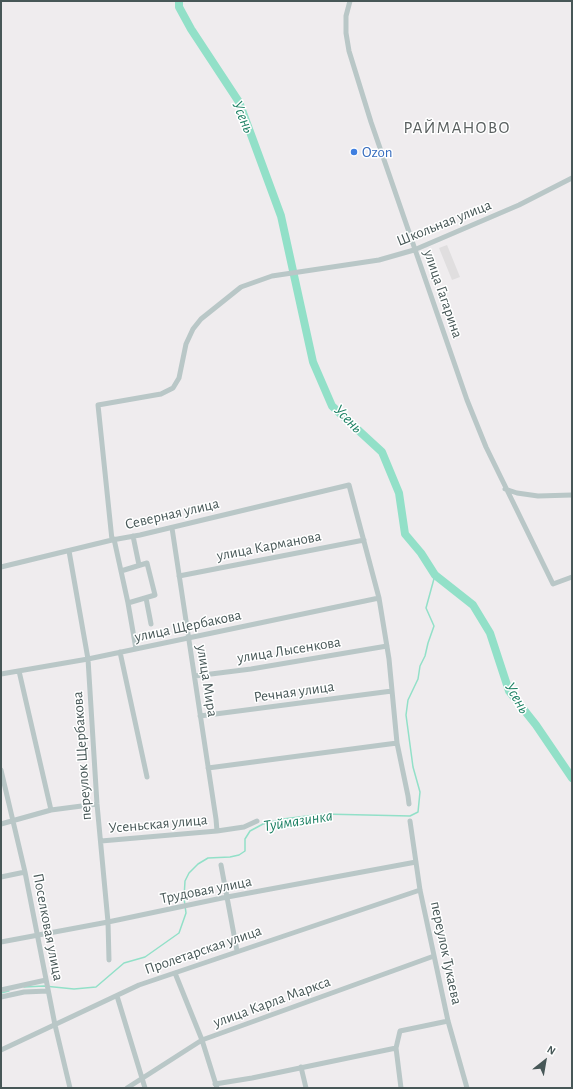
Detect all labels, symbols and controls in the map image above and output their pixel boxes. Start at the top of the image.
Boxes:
water label: Усень [228,98,258,136]
district label: РАЙМАНОВО [403,118,511,138]
place label: Ozon [362,143,392,161]
marker: Ozon [349,147,359,157]
street label: Школьная улица [394,196,494,250]
street label: улица Гагарина [419,247,467,341]
water label: Усень [329,400,367,438]
street label: Северная улица [123,494,221,534]
street label: улица Карманова [215,527,323,565]
street label: улица Щербакова [133,606,243,646]
street label: улица Лысенкова [236,633,342,667]
street label: улица Мира [192,644,222,718]
street label: Речная улица [253,677,335,707]
water label: Усень [500,679,534,717]
street label: переулок Щербакова [69,691,95,821]
water label: Туймазинка [262,806,334,836]
street label: Усеньская улица [108,811,208,837]
street label: Поселковая улица [29,872,67,982]
street label: Трудовая улица [159,872,253,908]
street label: переулок Тукаева [426,900,466,1006]
street label: Пролетарская улица [142,921,264,979]
street label: улица Карла Маркса [211,972,333,1032]
north arrow [525,1041,565,1081]
text: N [545,1044,558,1057]

